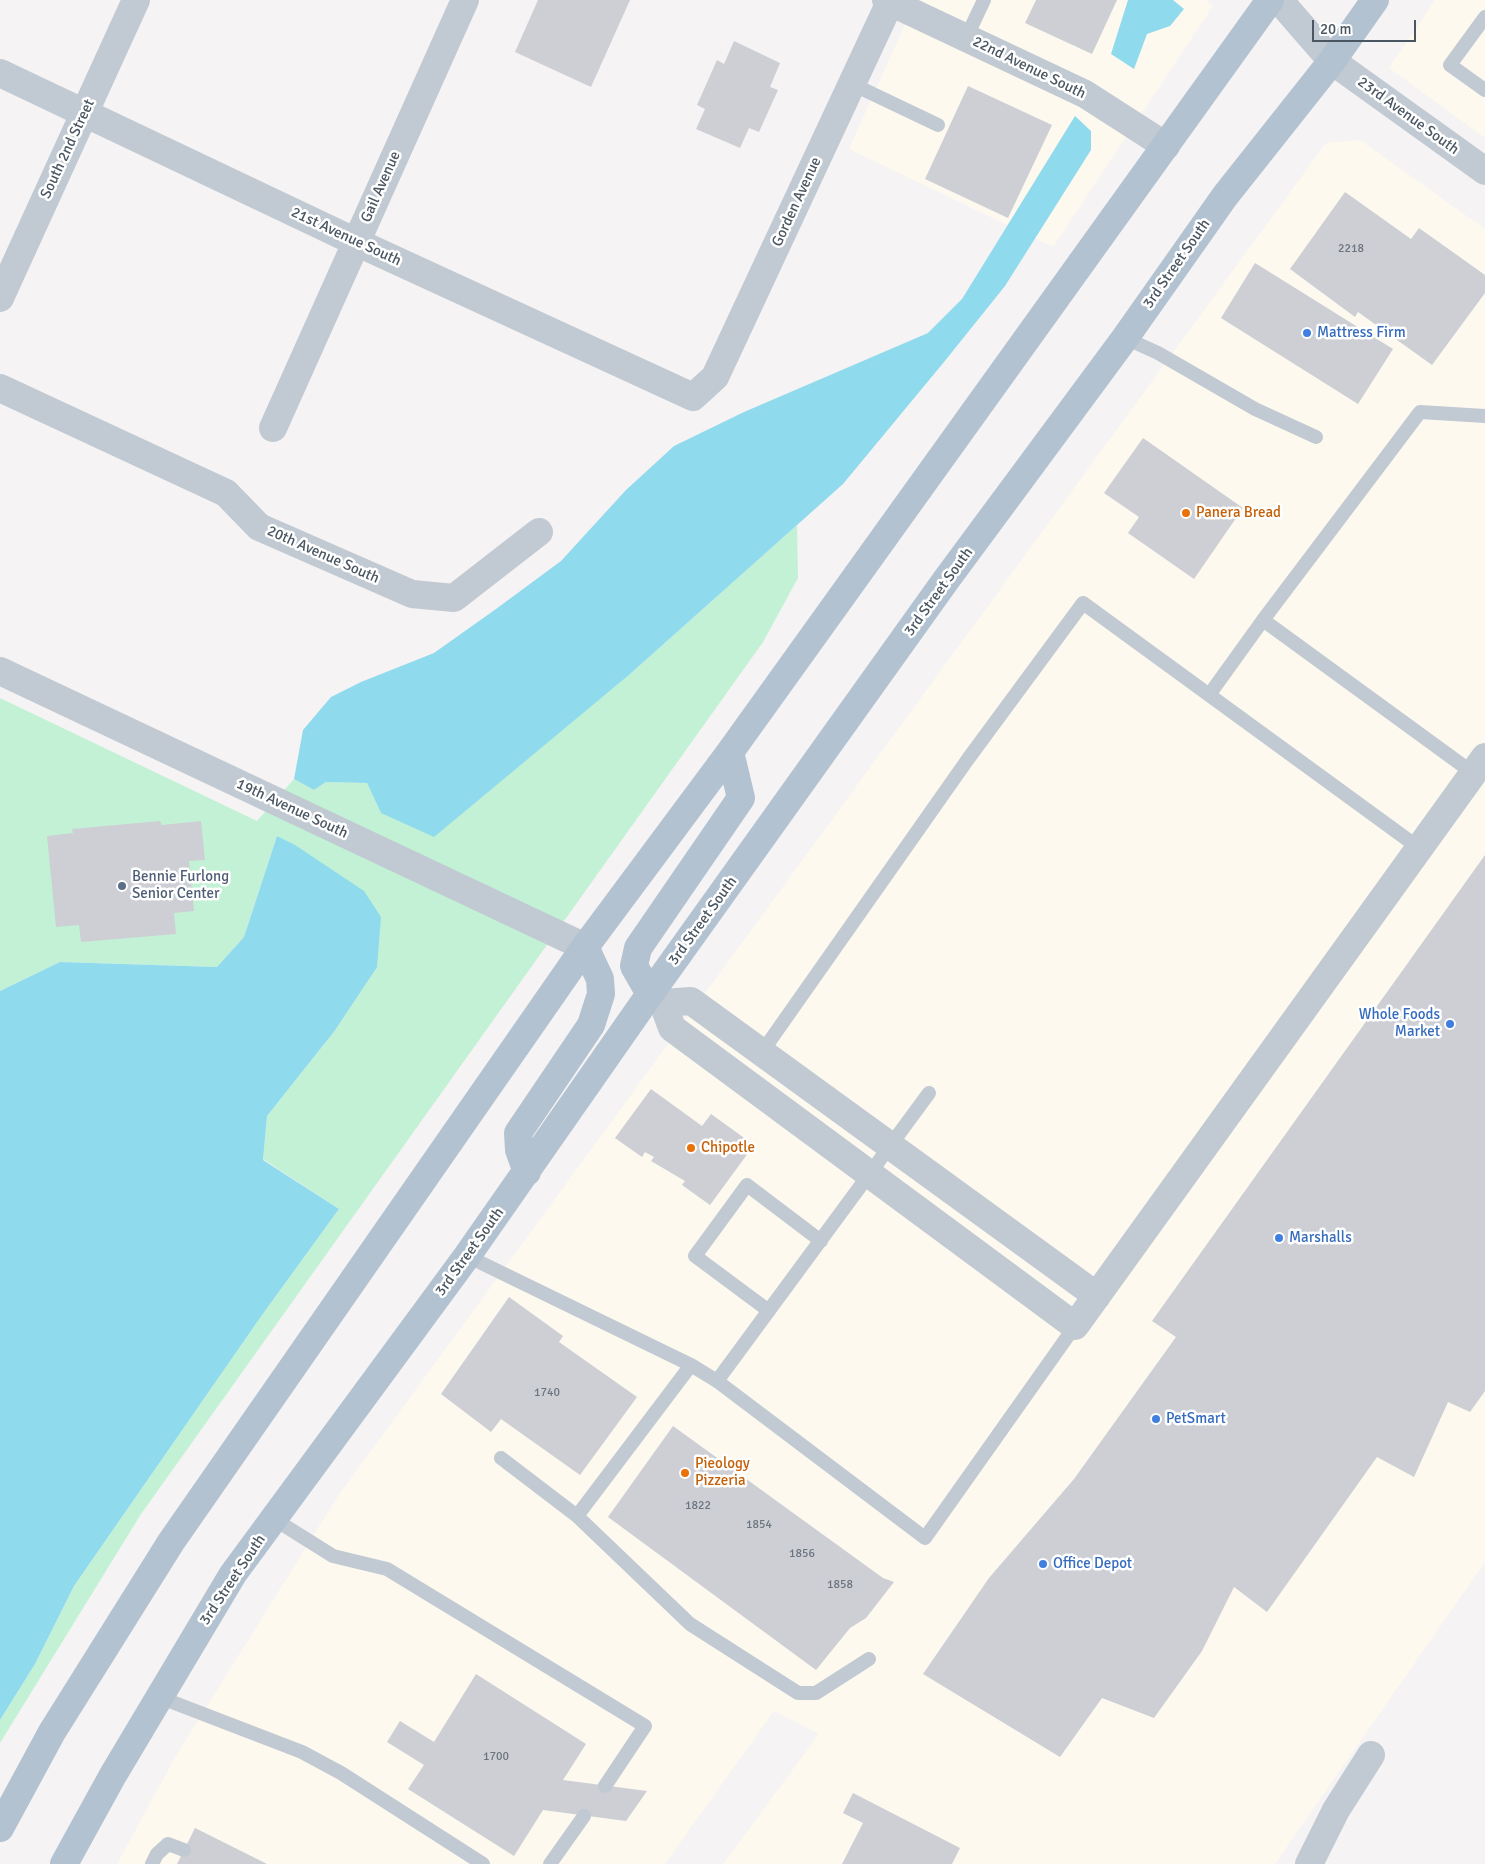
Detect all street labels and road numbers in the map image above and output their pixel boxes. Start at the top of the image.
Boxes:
street label: 22nd Avenue South [970,33,1088,103]
street label: 23rd Avenue South [1354,73,1462,159]
street label: South 2nd Street [37,96,99,202]
street label: Gail Avenue [357,149,405,225]
street label: Gorden Avenue [768,154,826,250]
street label: 21st Avenue South [288,204,404,270]
street label: 3rd Street South [1140,216,1214,312]
street label: 20th Avenue South [264,522,382,588]
street label: 3rd Street South [901,544,977,640]
street label: 19th Avenue South [233,775,351,843]
street label: 3rd Street South [665,873,741,969]
street label: 3rd Street South [432,1204,508,1300]
street label: 3rd Street South [196,1531,270,1629]

